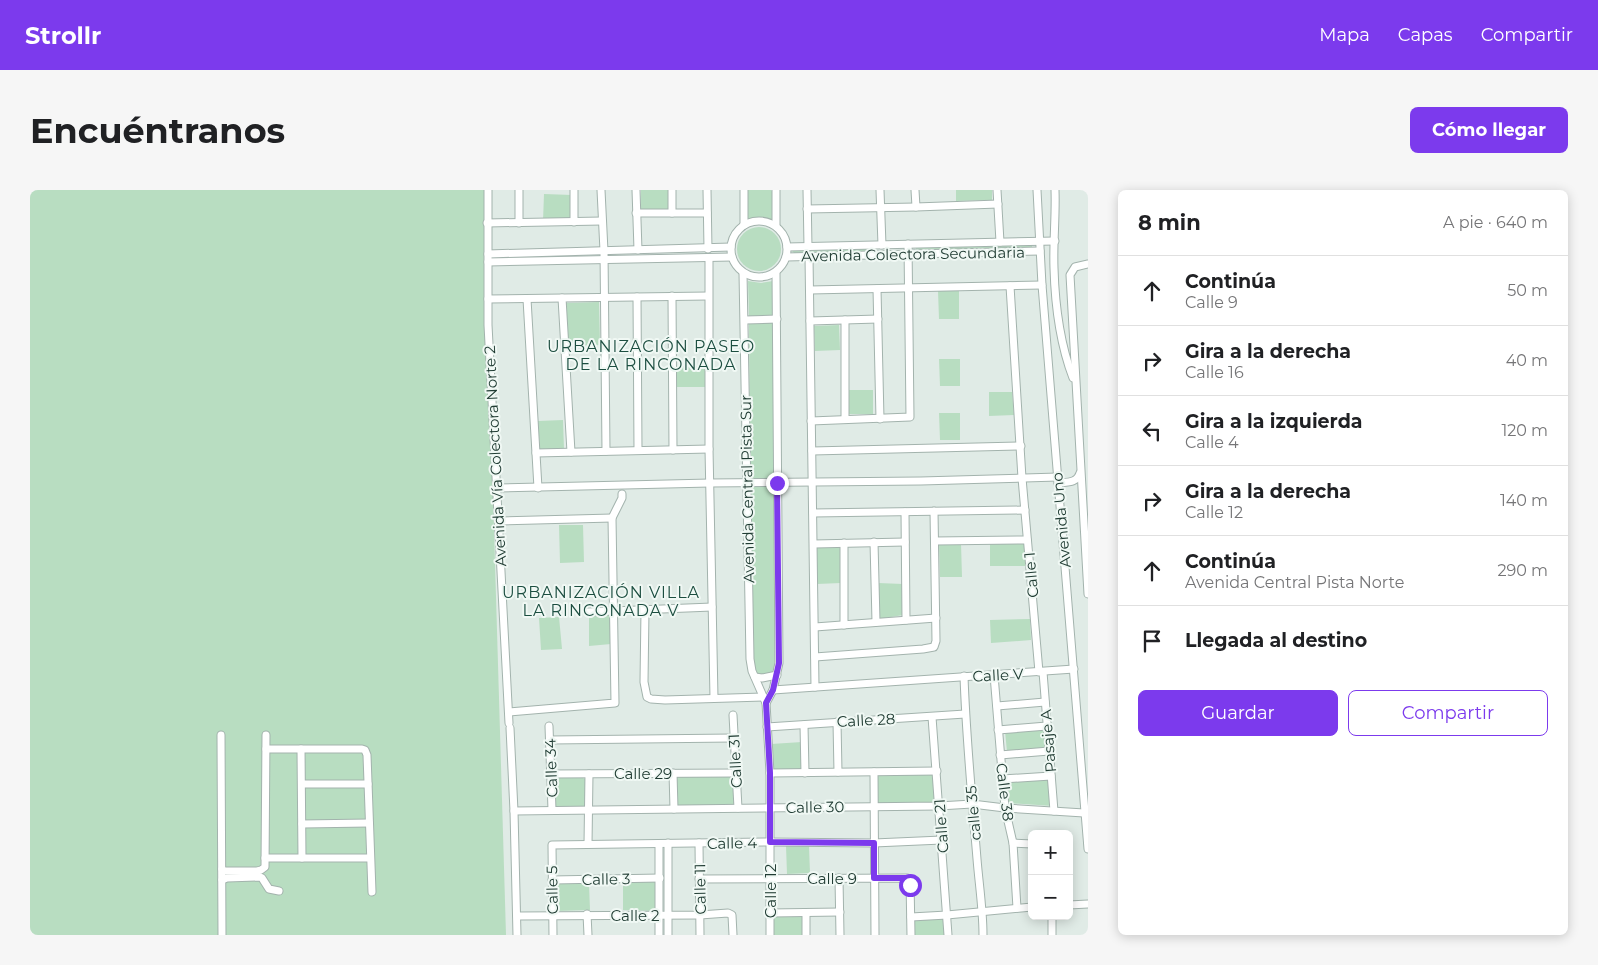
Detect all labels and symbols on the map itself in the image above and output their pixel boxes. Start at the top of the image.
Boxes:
street label: Avenida Colectora Secundaria [801,243,1025,265]
district label: URBANIZACIÓN PASEO DE LA RINCONADA [547,337,755,374]
street label: Avenida Vía Colectora Norte 2 [480,345,510,567]
street label: Avenida Central Pista Sur [736,395,758,583]
street label: Avenida Uno [1047,471,1075,569]
route end [766,472,789,495]
street label: Calle 1 [1020,551,1042,599]
district label: URBANIZACIÓN VILLA LA RINCONADA V [502,583,700,620]
street label: Calle V [972,664,1024,686]
street label: Pasaje A [1036,708,1060,773]
street label: Calle 28 [836,709,896,731]
street label: Calle 31 [724,733,746,789]
street label: Calle 34 [540,738,562,798]
street label: Calle 38 [992,762,1018,822]
street label: Calle 29 [614,764,672,783]
street label: calle 35 [961,785,985,841]
street label: Calle 30 [785,797,845,817]
street label: Calle 21 [930,798,952,854]
street label: Calle 4 [707,833,757,853]
street label: Calle 11 [690,863,710,915]
street label: Calle 12 [761,864,780,918]
street label: Calle 5 [542,865,562,915]
street label: Calle 3 [581,869,631,889]
street label: Calle 9 [807,869,857,888]
route start [899,874,922,897]
street label: Calle 2 [611,906,659,925]

